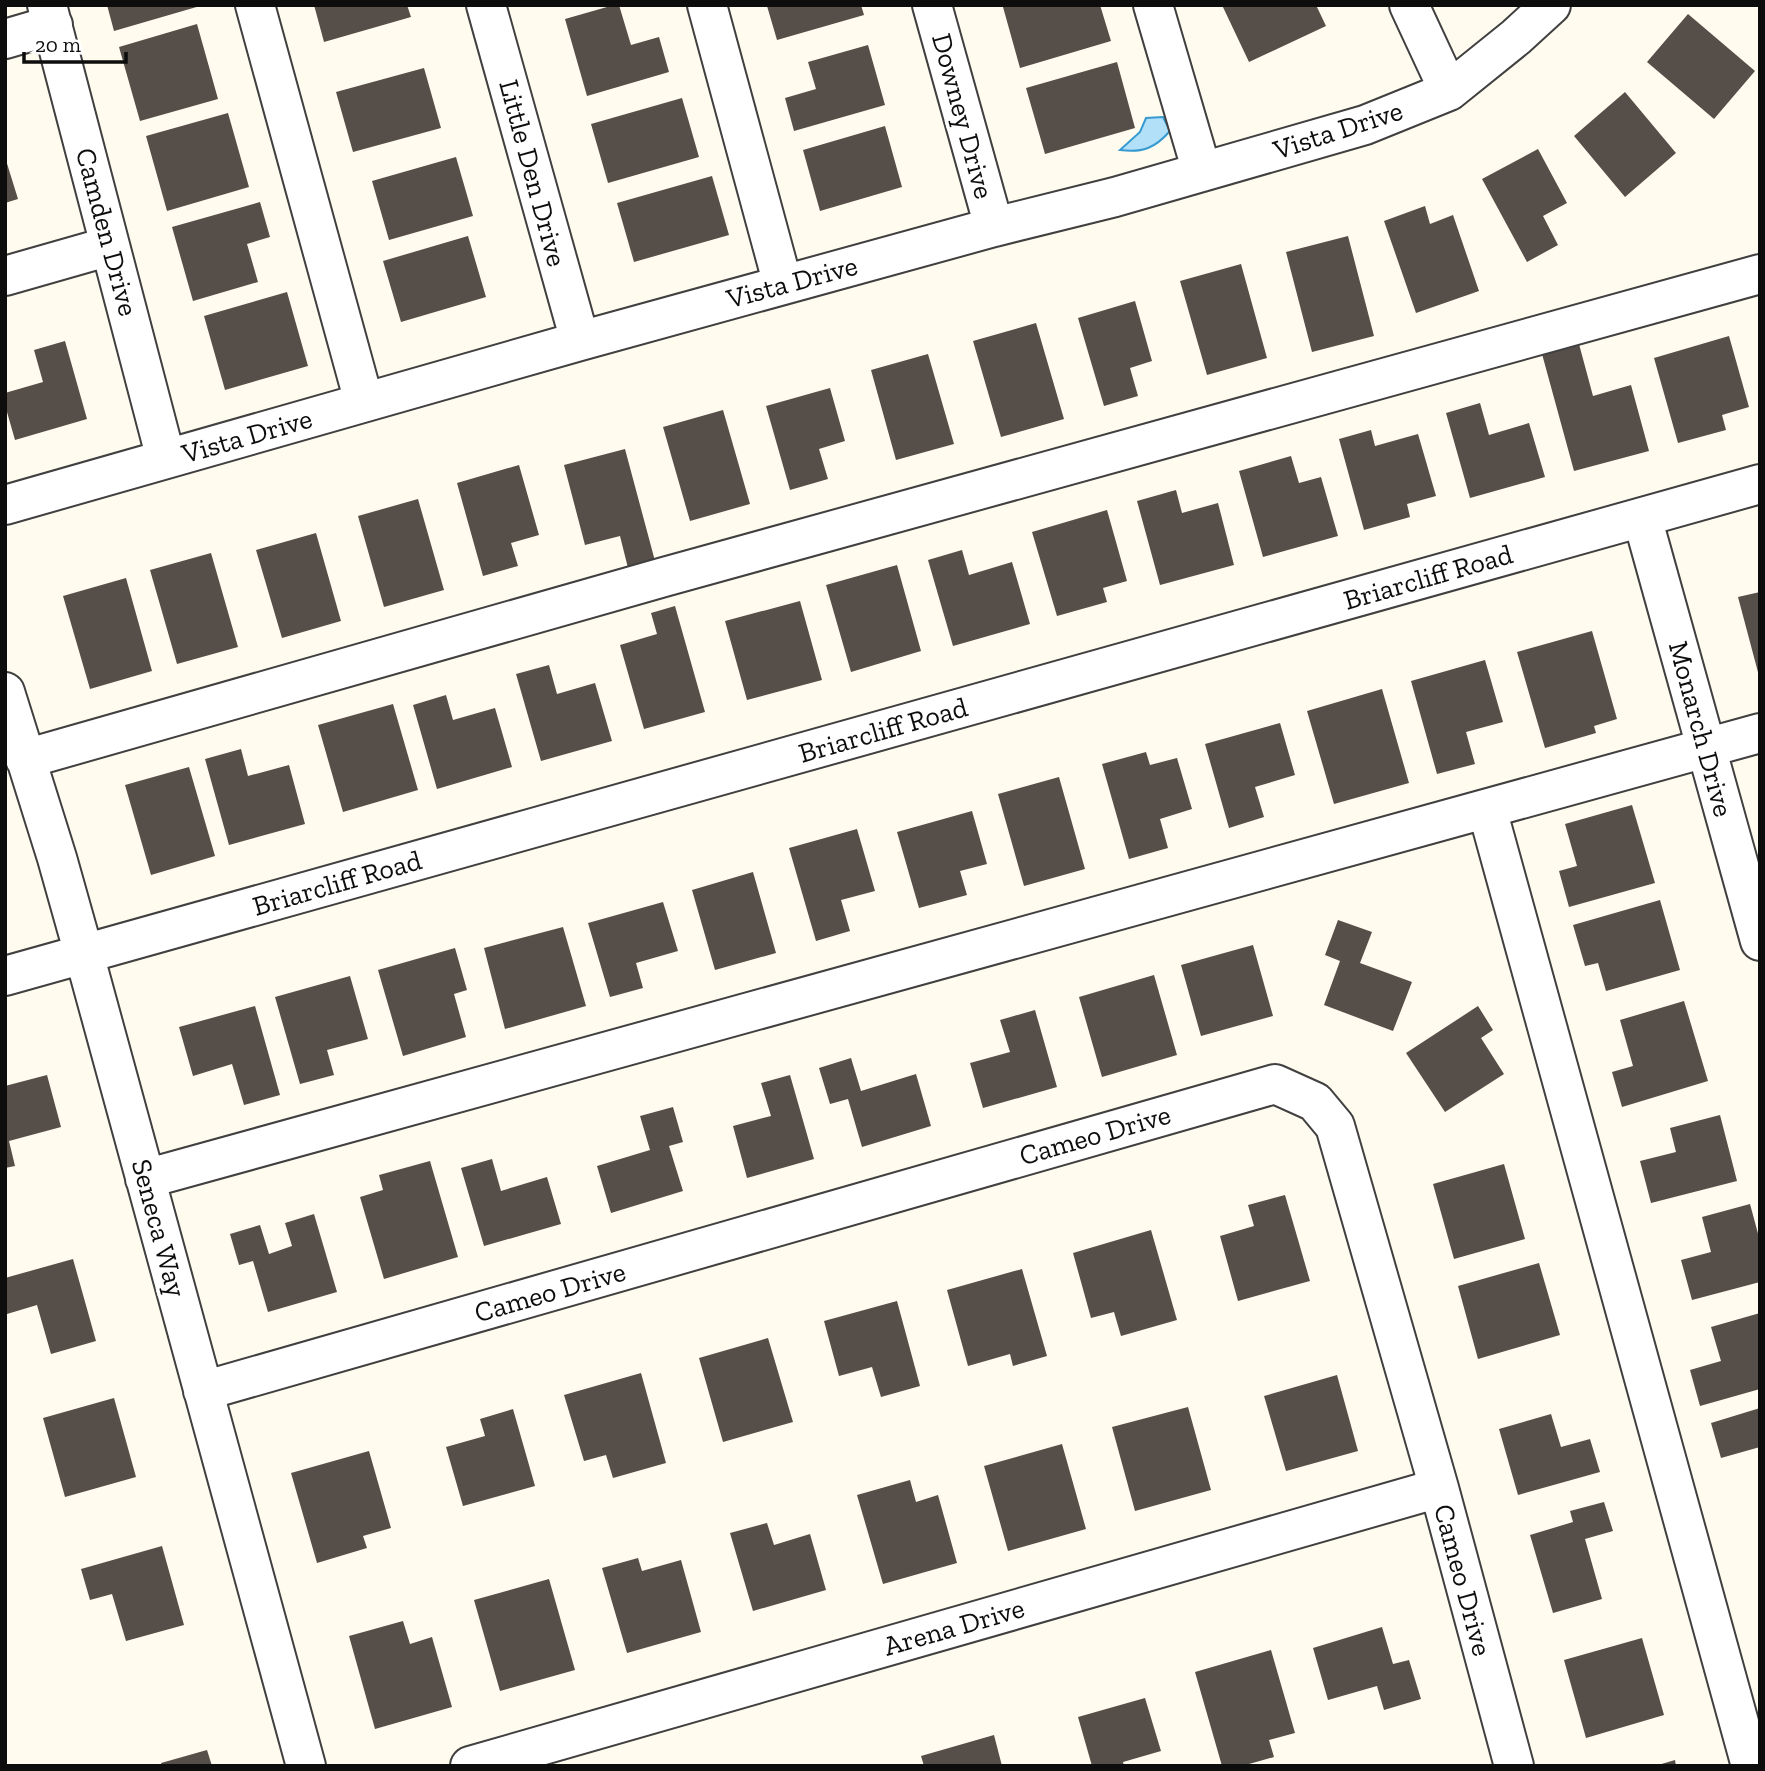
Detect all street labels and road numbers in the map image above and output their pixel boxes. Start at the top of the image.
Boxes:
street label: Downey Drive [925,30,1001,202]
street label: Little Den Drive [492,76,574,270]
street label: Vista Drive [1268,94,1407,167]
street label: Camden Drive [69,144,145,320]
street label: Vista Drive [722,249,861,316]
street label: Vista Drive [177,402,316,471]
street label: Briarcliff Road [1340,537,1516,617]
street label: Monarch Drive [1662,638,1740,820]
street label: Briarcliff Road [795,690,971,770]
street label: Briarcliff Road [249,843,425,923]
street label: Cameo Drive [1016,1098,1174,1172]
street label: Seneca Way [125,1155,193,1301]
street label: Cameo Drive [471,1255,629,1329]
street label: Cameo Drive [1427,1501,1499,1659]
street label: Arena Drive [880,1591,1028,1663]

